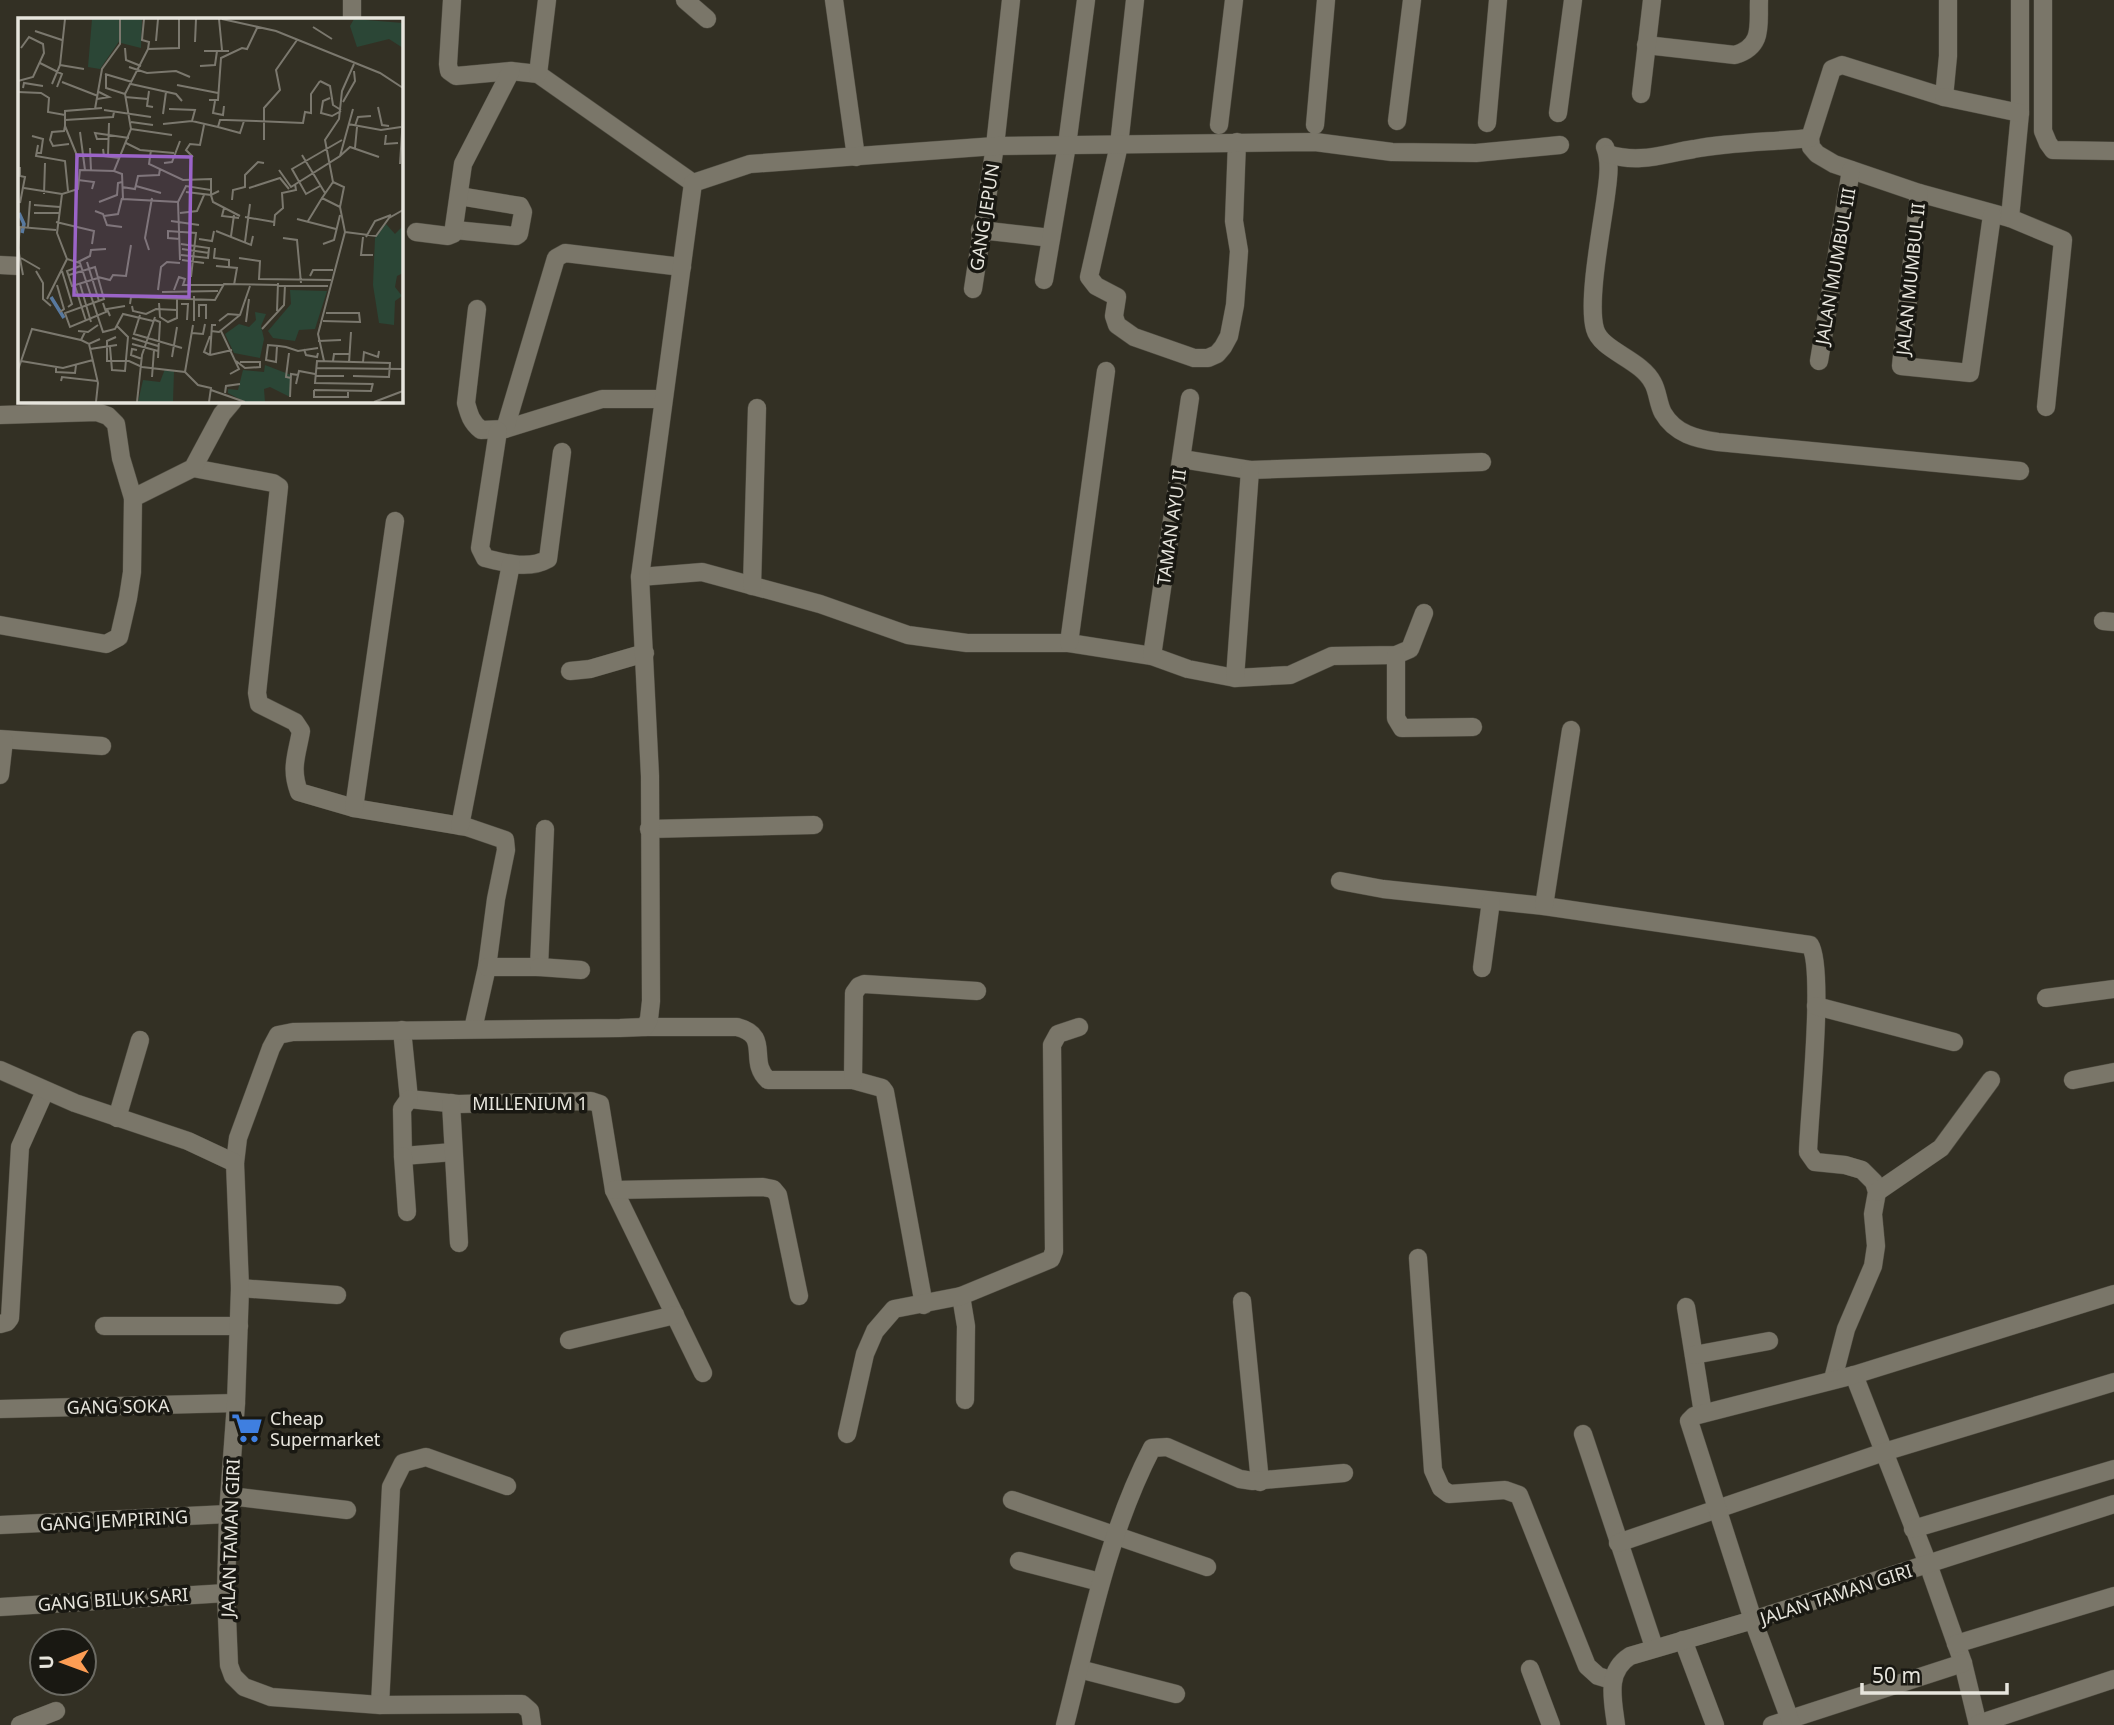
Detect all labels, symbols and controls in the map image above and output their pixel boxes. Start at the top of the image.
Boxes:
inset map [18,18,402,402]
street label: GANG JEPUN [964,161,1004,273]
street label: JALAN MUMBUL III [1809,186,1861,348]
street label: JALAN MUMBUL II [1890,202,1930,358]
street label: TAMAN AYU II [1151,467,1191,587]
street label: MILLENIUM 1 [472,1091,588,1115]
street label: GANG SOKA [66,1393,170,1419]
place label: Cheap Supermarket [270,1406,381,1451]
supermarket icon: Cheap Supermarket [230,1411,264,1445]
street label: JALAN TAMAN GIRI [215,1458,245,1620]
street label: GANG JEMPIRING [39,1504,189,1536]
street label: JALAN TAMAN GIRI [1755,1558,1915,1631]
street label: GANG BILUK SARI [37,1582,189,1616]
north arrow [28,1627,98,1697]
scale bar [1862,1652,2007,1696]
text: U [33,1655,59,1670]
text: 50 m [1872,1661,1921,1689]

